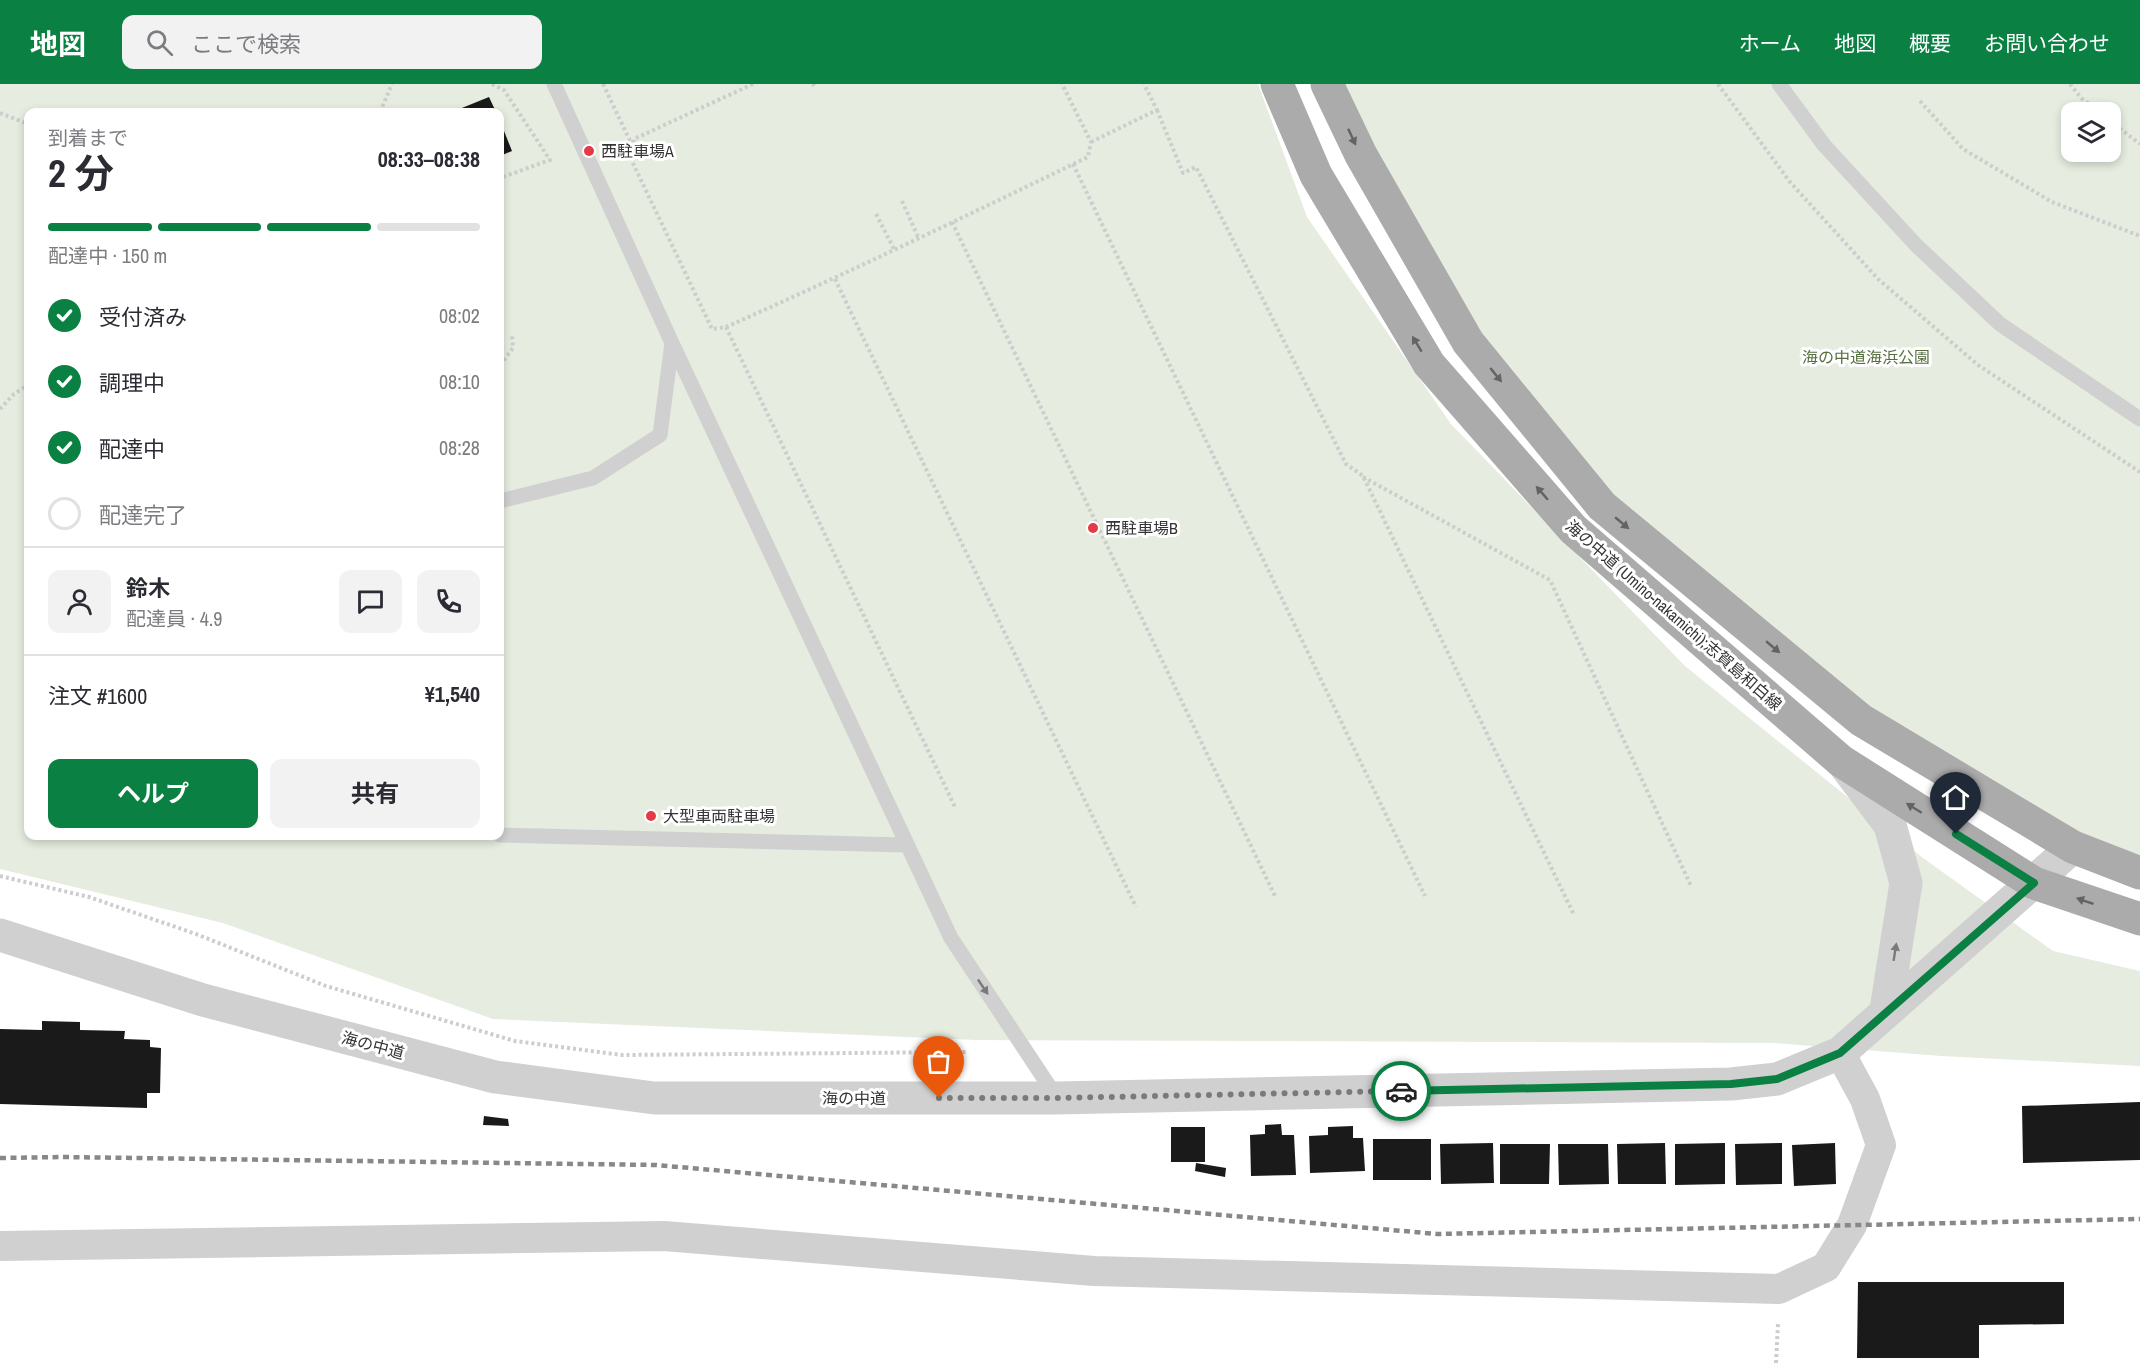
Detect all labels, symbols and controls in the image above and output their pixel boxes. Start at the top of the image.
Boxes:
search box [122,15,542,69]
text: 地図 [30,25,86,63]
icon: search [143,26,176,59]
text: ここで検索 [191,29,301,59]
text: ホーム [1739,29,1801,58]
text: 地図 [1834,29,1876,58]
text: 概要 [1909,29,1951,58]
text: お問い合わせ [1984,29,2110,58]
map controls [2061,102,2121,162]
button: layers [2061,102,2121,162]
text: 到着まで [48,124,128,151]
one-way arrow [1348,128,1357,145]
place label: 西駐車場A [601,140,674,162]
text: 08:33–08:38 [378,144,480,174]
marker: 西駐車場A [582,144,596,158]
text: 2 分 [48,147,114,199]
text: 配達中 · 150 m [48,242,167,269]
icon: check [48,299,81,332]
text: 受付済み [99,302,187,332]
text: 08:02 [439,302,480,329]
one-way arrow [1412,335,1422,352]
park label: 海の中道海浜公園 [1802,346,1930,368]
icon: check [48,365,81,398]
text: 調理中 [99,368,165,398]
text: 08:10 [439,368,480,395]
one-way arrow [1489,368,1501,383]
icon: check [48,431,81,464]
text: 配達中 [99,434,165,464]
text: 08:28 [439,434,480,461]
one-way arrow [1536,486,1549,501]
text: 配達完了 [99,500,187,530]
street label: 海の中道 (Umino-nakamichi);志賀島和白線 [1561,515,1787,715]
one-way arrow [1614,516,1629,529]
place label: 西駐車場B [1105,517,1178,539]
marker: 西駐車場B [1086,521,1100,535]
button: person [48,570,111,633]
button: chat [339,570,402,633]
button: phone [417,570,480,633]
text: 鈴木 [126,573,170,603]
text: 配達員 · 4.9 [126,605,222,632]
one-way arrow [1765,641,1781,654]
text: ¥1,540 [425,679,480,709]
text: 注文 #1600 [48,681,147,711]
button: ヘルプ [48,759,258,828]
button: 共有 [270,759,480,828]
pin [1930,772,1981,834]
icon: home [1939,781,1972,814]
one-way arrow [1906,802,1922,813]
place label: 大型車両駐車場 [663,805,775,827]
marker: 大型車両駐車場 [644,809,658,823]
one-way arrow [2076,895,2094,905]
one-way arrow [1891,943,1900,962]
one-way arrow [978,979,989,995]
street label: 海の中道 [339,1026,407,1064]
pin [913,1036,964,1098]
icon: bag [922,1045,955,1078]
courier [1371,1061,1431,1121]
icon: car [1385,1075,1418,1108]
street label: 海の中道 [822,1087,886,1109]

